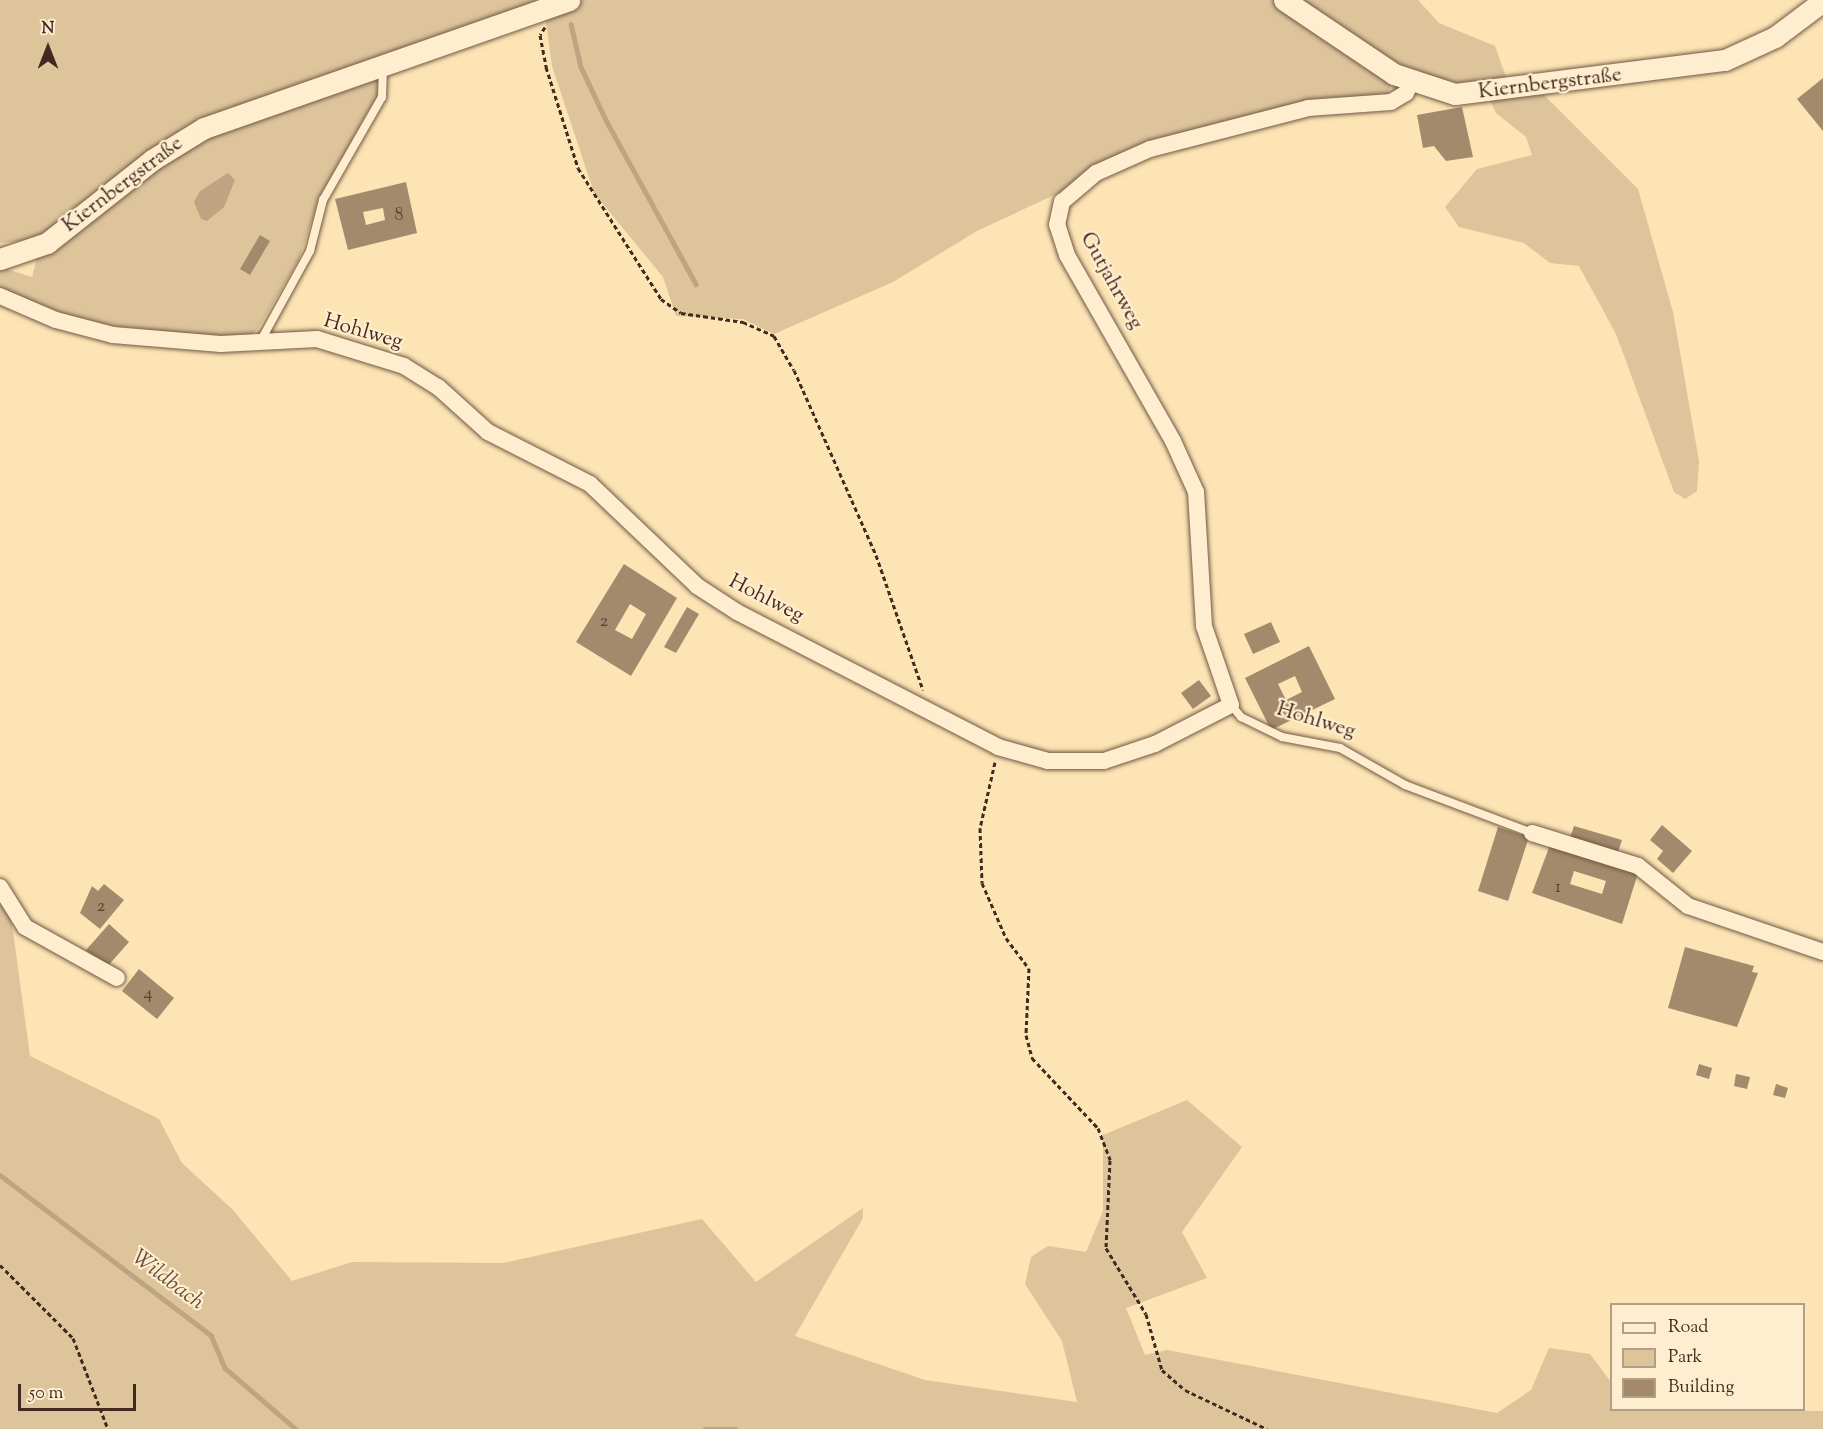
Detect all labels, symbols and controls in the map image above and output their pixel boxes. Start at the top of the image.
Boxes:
north arrow [18,18,78,78]
text: N [42,18,54,41]
street label: Kiernbergstraße [1477,63,1623,105]
street label: Kiernbergstraße [58,132,188,238]
house number: 8 [395,205,403,227]
street label: Gutjahrweg [1074,228,1148,334]
street label: Hohlweg [321,309,405,355]
street label: Hohlweg [724,569,808,629]
house number: 2 [600,611,608,633]
street label: Hohlweg [1274,697,1358,745]
house number: 1 [1555,877,1561,899]
house number: 2 [97,896,105,918]
house number: 4 [143,983,153,1005]
water label: Wildbach [126,1245,208,1317]
legend [1610,1303,1805,1411]
text: Road [1668,1315,1708,1341]
text: Park [1668,1345,1702,1371]
scale bar [21,1372,140,1410]
text: Building [1668,1375,1734,1401]
text: 50 m [29,1381,63,1407]

